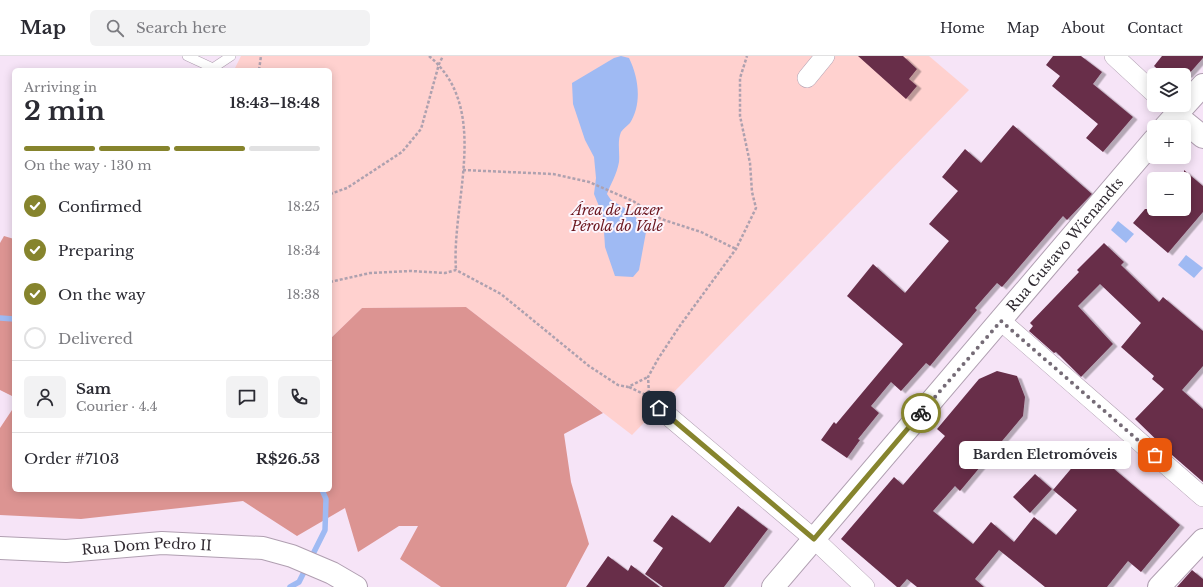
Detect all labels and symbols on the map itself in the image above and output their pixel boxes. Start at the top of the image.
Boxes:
street label: Rua Gustavo Wienandts [1003,174,1127,315]
park label: Área de Lazer Pérola do Vale [570,201,663,235]
pin [642,391,676,425]
courier [901,393,941,433]
pin [1138,438,1172,472]
callout: Barden Eletromóveis [959,441,1131,469]
street label: Rua Dom Pedro II [81,534,213,559]

